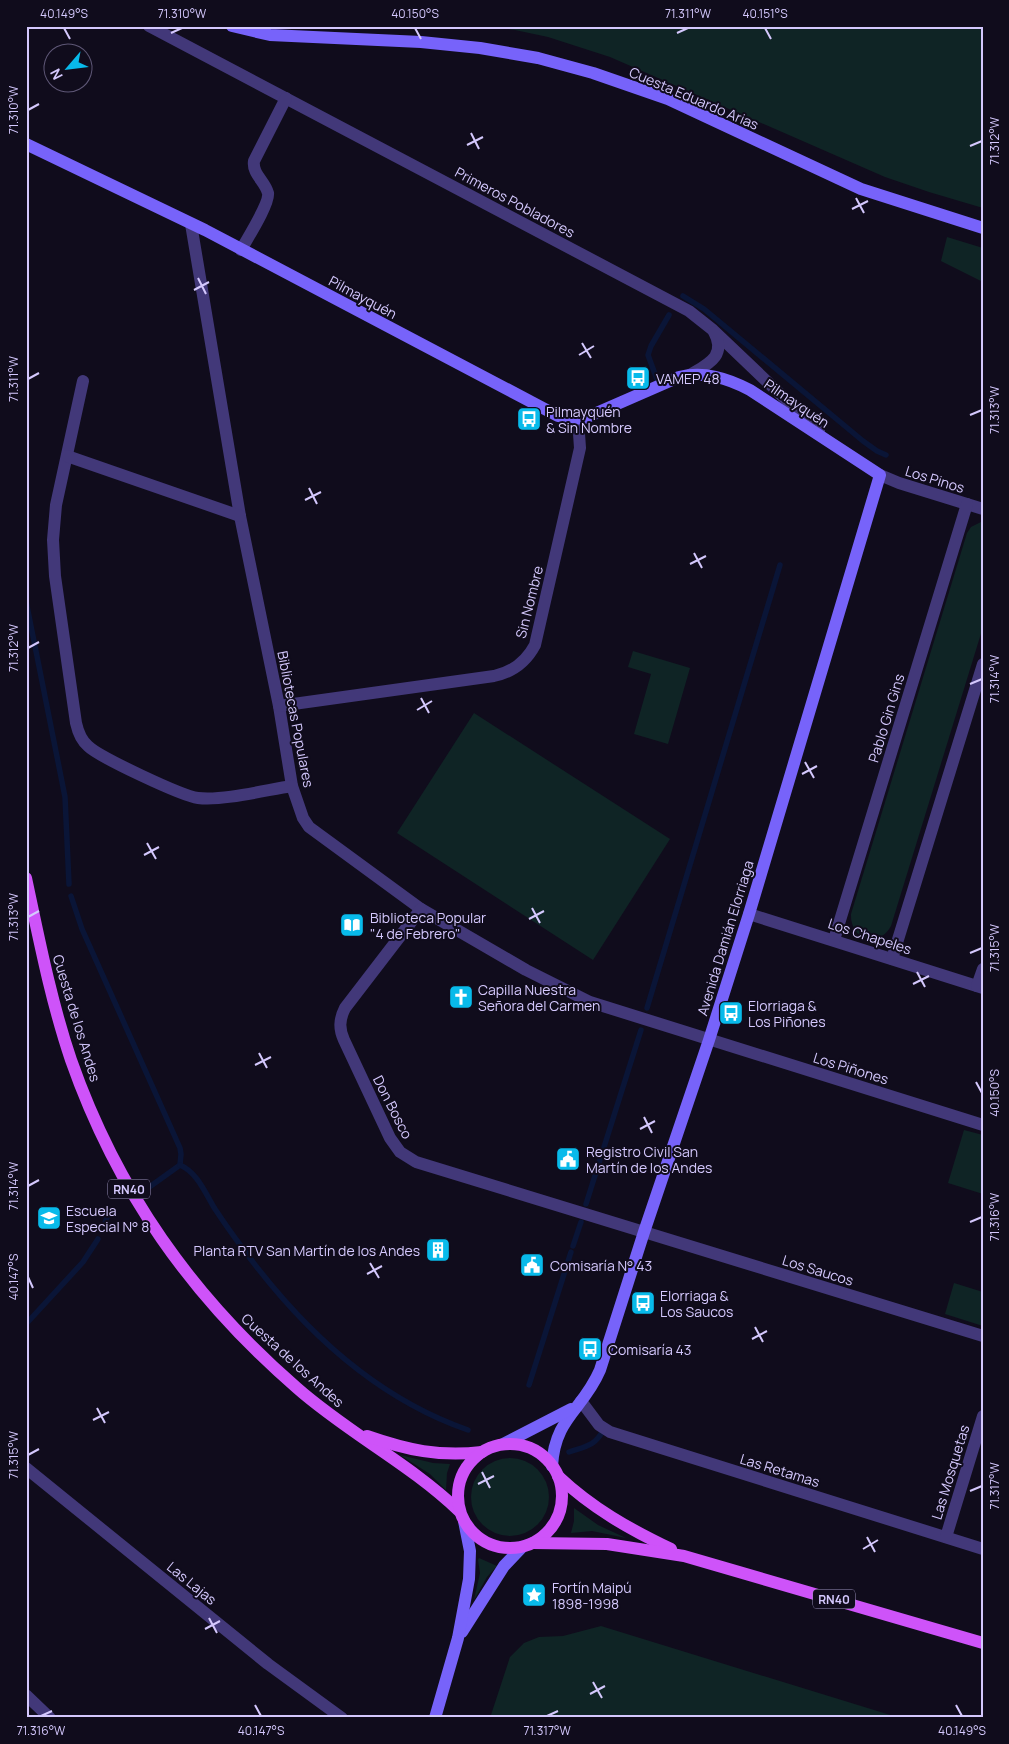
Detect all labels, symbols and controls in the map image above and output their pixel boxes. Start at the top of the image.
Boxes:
text: 40.149°S [40,5,88,22]
text: 71.310°W [158,5,207,22]
text: 40.150°S [391,5,439,22]
text: 71.311°W [665,5,712,22]
text: 40.151°S [742,5,788,22]
north arrow [42,42,92,92]
street label: Cuesta Eduardo Arias [626,62,762,134]
text: N [45,65,67,83]
text: 71.310°W [5,85,22,134]
text: 71.312°W [986,116,1003,165]
street label: Primeros Pobladores [452,162,578,242]
street label: Pilmayquén [326,271,400,323]
text: 71.311°W [5,355,22,402]
bus stop icon: VAMEP 48 [625,365,651,391]
place label: VAMEP 48 [656,369,720,388]
street label: Pilmayquén [761,374,833,432]
text: 71.313°W [986,385,1003,434]
place label: Pilmayquén & Sin Nombre [546,402,632,437]
bus stop icon: Pilmayquén & Sin Nombre [516,406,542,432]
street label: Los Pinos [903,461,967,497]
street label: Sin Nombre [511,564,547,640]
text: 71.312°W [5,623,22,672]
street label: Bibliotecas Populares [273,649,319,789]
text: 71.314°W [986,654,1003,703]
street label: Pablo Gin Gins [864,671,908,765]
street label: Avenida Damián Elorriaga [692,858,758,1018]
text: 71.313°W [5,892,22,941]
place label: Biblioteca Popular "4 de Febrero" [370,908,486,943]
library icon: Biblioteca Popular "4 de Febrero" [339,912,365,938]
street label: Los Chapeles [826,914,914,958]
text: 71.315°W [986,923,1003,972]
street label: Cuesta de los Andes [49,952,105,1084]
place label: Capilla Nuestra Señora del Carmen [478,980,600,1015]
church icon: Capilla Nuestra Señora del Carmen [448,984,474,1010]
place label: Elorriaga & Los Piñones [748,996,826,1031]
bus stop icon: Elorriaga & Los Piñones [718,1000,744,1026]
street label: Los Piñones [811,1048,891,1088]
text: 40.150°S [986,1069,1003,1117]
street label: Don Bosco [369,1072,417,1142]
place label: Registro Civil San Martín de los Andes [586,1142,712,1177]
public building icon: Registro Civil San Martín de los Andes [555,1146,581,1172]
text: 71.314°W [5,1161,22,1210]
road number: RN40 [108,1180,150,1198]
text: 71.316°W [986,1192,1003,1241]
place label: Escuela Especial N° 8 [66,1201,149,1236]
school or university icon: Escuela Especial N° 8 [36,1205,62,1231]
building icon: Planta RTV San Martín de los Andes [425,1237,451,1263]
place label: Planta RTV San Martín de los Andes [194,1241,420,1260]
street label: Los Saucos [780,1250,856,1290]
public building icon: Comisaría N° 43 [519,1252,545,1278]
text: 40.147°S [5,1254,22,1300]
place label: Comisaría N° 43 [550,1256,652,1275]
place label: Elorriaga & Los Saucos [660,1286,733,1321]
bus stop icon: Elorriaga & Los Saucos [630,1290,656,1316]
street label: Cuesta de los Andes [238,1309,348,1411]
bus stop icon: Comisaría 43 [577,1336,603,1362]
place label: Comisaría 43 [608,1340,691,1359]
street label: Las Mosquetas [927,1422,973,1522]
text: 71.315°W [5,1430,22,1479]
street label: Las Retamas [738,1449,822,1491]
text: 71.317°W [986,1462,1003,1510]
street label: Las Lajas [163,1557,221,1609]
place label: Fortín Maipú 1898-1998 [552,1578,632,1613]
place icon: Fortín Maipú 1898-1998 [521,1582,547,1608]
road number: RN40 [813,1590,855,1608]
text: 71.316°W [17,1722,66,1739]
text: 40.147°S [238,1722,284,1739]
text: 71.317°W [523,1722,571,1739]
text: 40.149°S [938,1722,986,1739]

